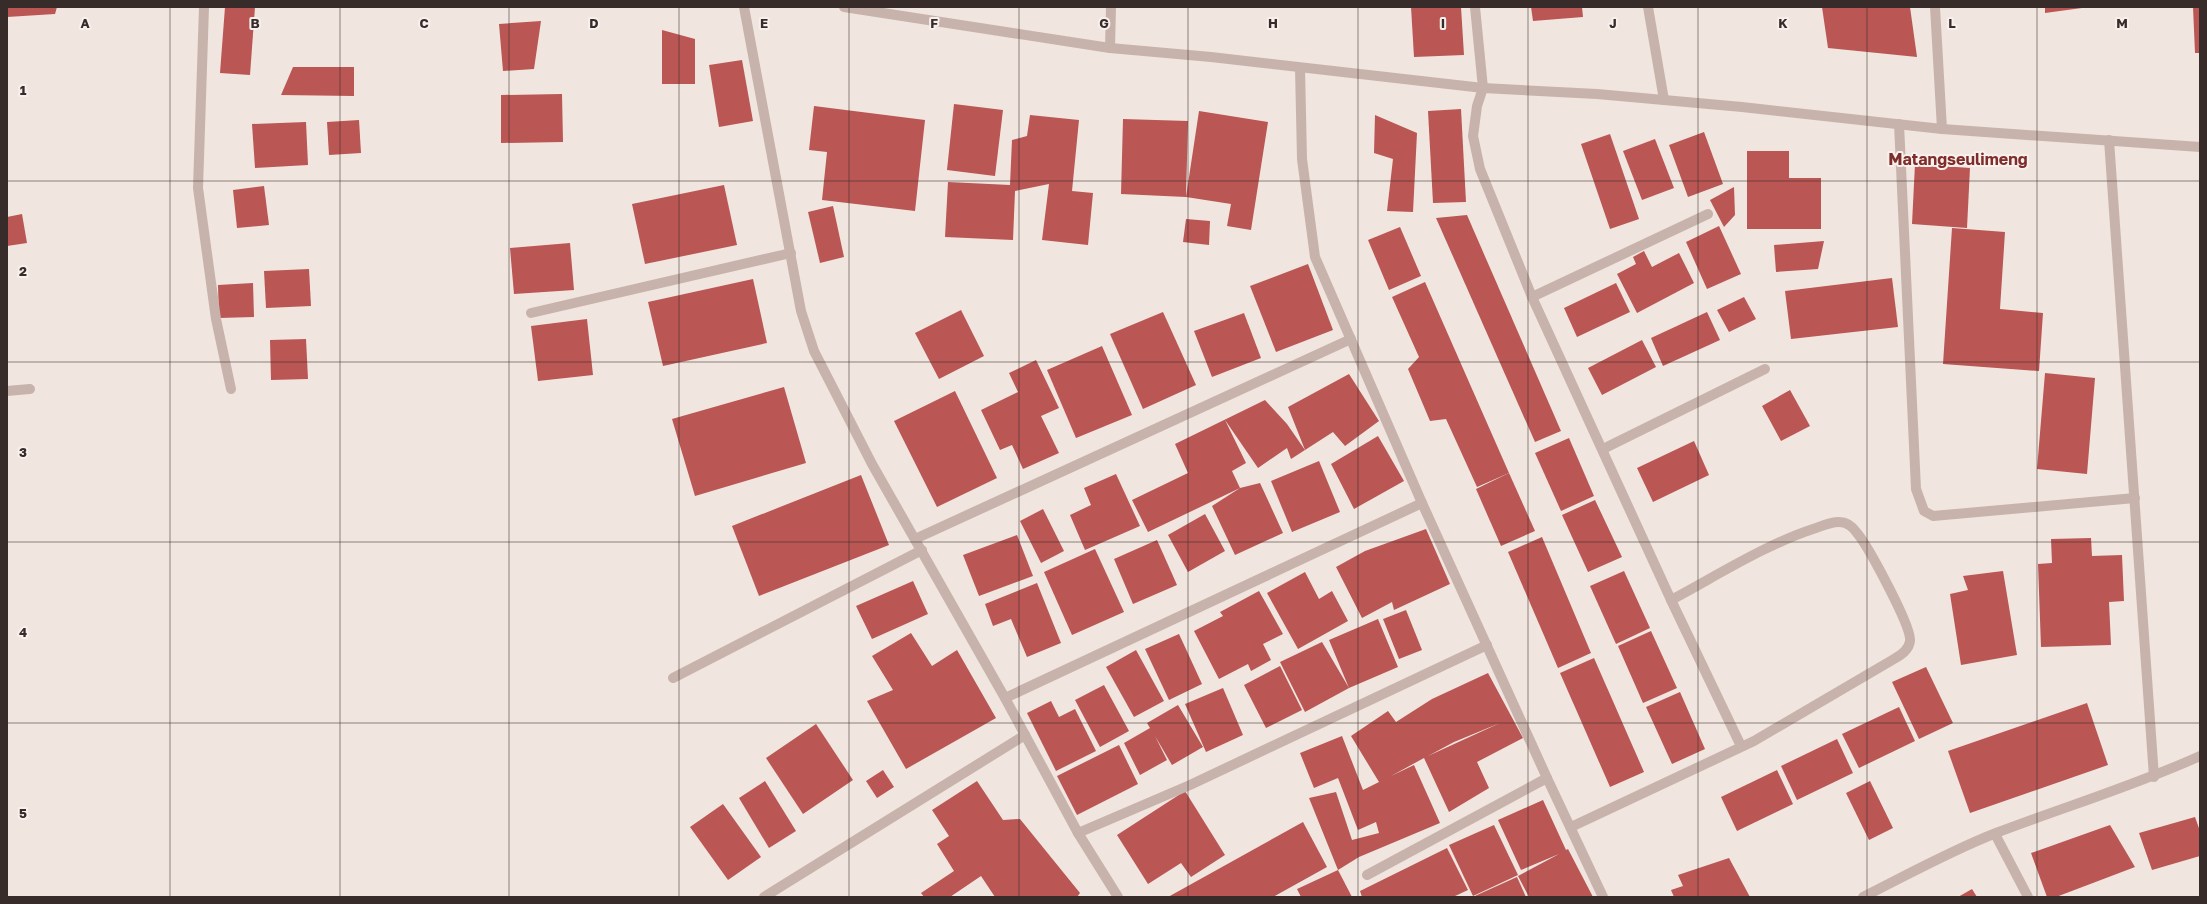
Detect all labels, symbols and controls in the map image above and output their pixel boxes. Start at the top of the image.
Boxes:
text: A [80,15,90,31]
text: B [250,15,260,31]
text: C [419,15,429,31]
text: D [589,15,599,31]
text: E [760,15,768,31]
text: F [930,15,938,31]
text: G [1099,15,1109,31]
text: H [1268,15,1278,31]
text: I [1441,15,1445,31]
text: J [1609,15,1617,31]
text: K [1778,15,1788,31]
text: L [1948,15,1956,31]
text: M [2116,15,2128,31]
text: 1 [20,82,27,98]
district label: Matangseulimeng [1888,149,2028,169]
text: 2 [19,263,27,279]
text: 3 [19,444,27,460]
text: 4 [19,624,27,640]
text: 5 [19,805,27,821]

